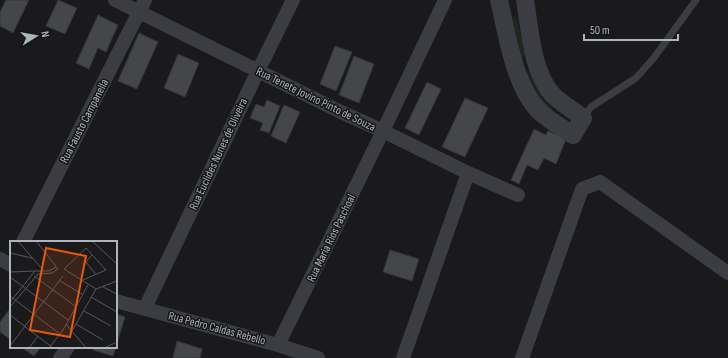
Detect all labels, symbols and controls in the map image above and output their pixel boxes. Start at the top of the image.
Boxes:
north arrow [16,16,56,56]
scale bar [584,16,678,42]
text: 50 m [590,23,610,38]
text: N [38,30,52,38]
street label: Rua Tenete Jovino Pinto de Souza [254,64,378,135]
street label: Rua Fausto Campanella [57,76,112,166]
street label: Rua Euclides Nunes de Oliveira [186,96,251,213]
street label: Rua Maria Rios Paschoal [304,192,359,284]
inset map [10,241,117,348]
street label: Rua Pedro Caldas Rebello [167,308,267,349]

